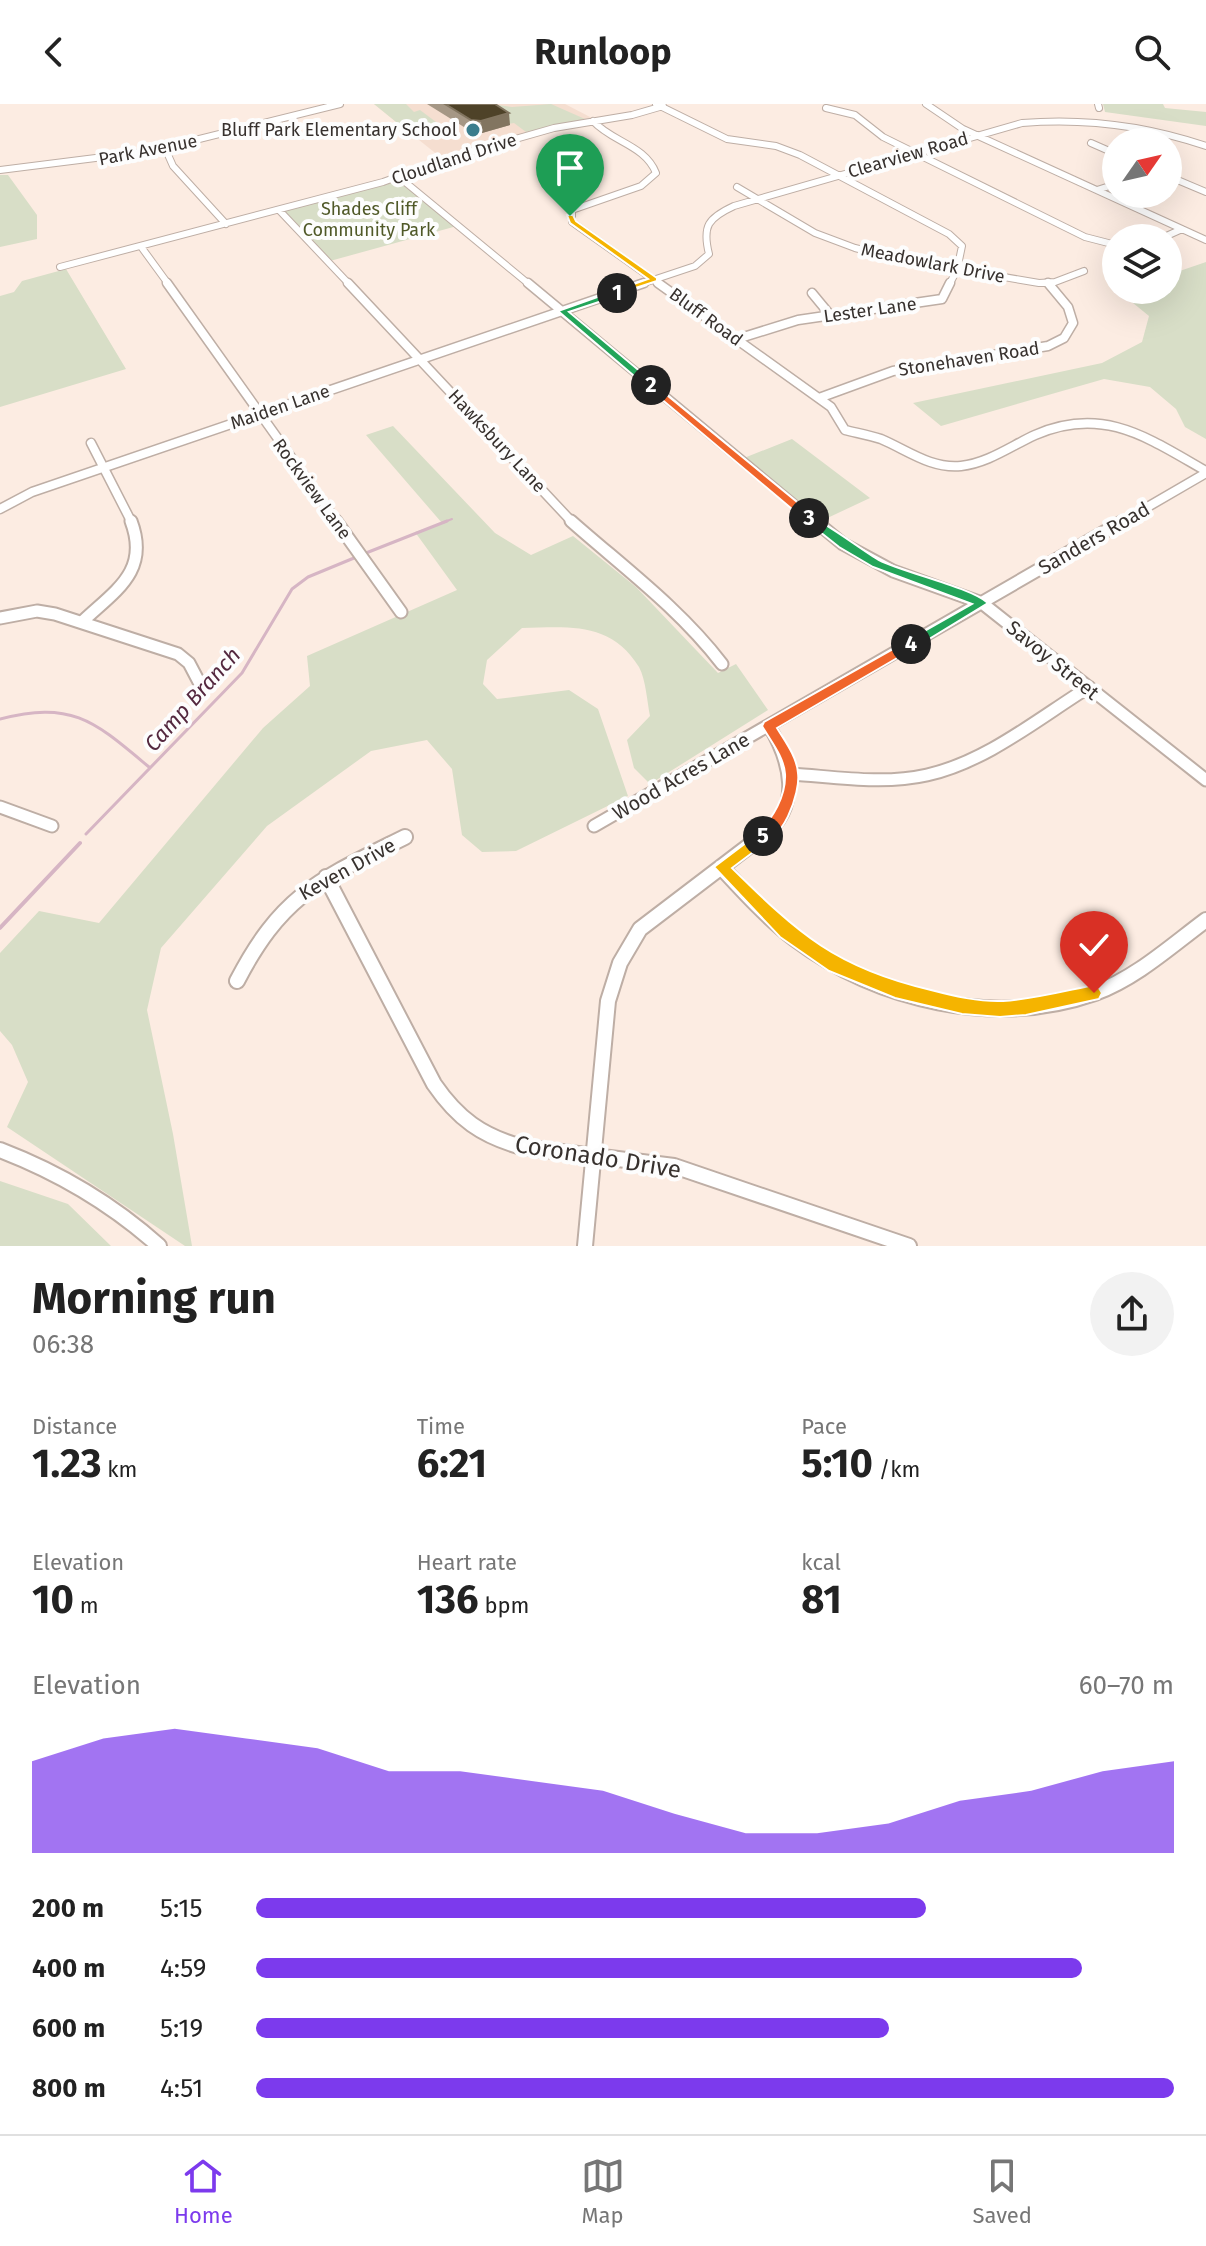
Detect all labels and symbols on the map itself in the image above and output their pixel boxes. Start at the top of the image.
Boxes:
place label: Bluff Park Elementary School [221,119,457,141]
marker: Bluff Park Elementary School [464,121,482,139]
street label: Clearview Road [845,127,971,183]
street label: Cloudland Drive [389,128,519,190]
north arrow [1102,128,1182,208]
street label: Park Avenue [97,130,199,170]
pin [536,134,604,216]
park label: Shades Cliff Community Park [303,198,436,241]
street label: Meadowlark Drive [859,238,1007,288]
pin: 1 [597,273,637,313]
street label: Bluff Road [665,283,747,351]
street label: Lester Lane [822,293,918,327]
street label: Stonehaven Road [897,337,1041,381]
pin: 2 [631,365,671,405]
street label: Maiden Lane [227,380,333,434]
street label: Hawksbury Lane [444,385,550,497]
street label: Rockview Lane [268,434,356,544]
street label: Sanders Road [1034,496,1154,580]
pin: 3 [789,498,829,538]
street label: Savoy Street [1002,615,1105,705]
pin: 4 [891,624,931,664]
water label: Camp Branch [139,642,246,757]
street label: Wood Acres Lane [608,727,754,825]
pin: 5 [743,816,783,856]
street label: Keven Drive [294,833,400,905]
pin [1060,911,1128,993]
street label: Coronado Drive [513,1130,683,1184]

